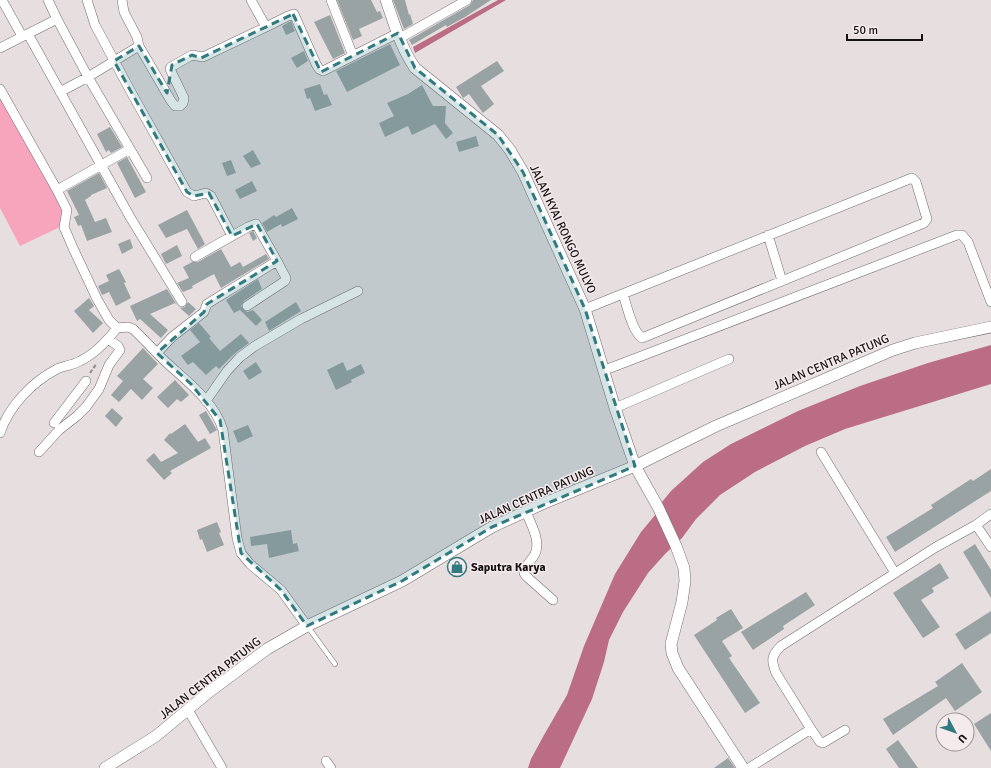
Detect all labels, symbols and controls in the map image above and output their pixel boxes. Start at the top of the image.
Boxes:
scale bar [847,16,922,42]
text: 50 m [853,23,878,38]
street label: JALAN KYAI RONGO MULYO [526,162,599,296]
street label: JALAN CENTRA PATUNG [771,331,891,394]
street label: JALAN CENTRA PATUNG [476,463,596,528]
shop icon: Saputra Karya [446,556,468,578]
place label: Saputra Karya [471,560,546,575]
street label: JALAN CENTRA PATUNG [157,634,264,723]
north arrow [935,712,975,752]
text: U [955,731,970,745]

